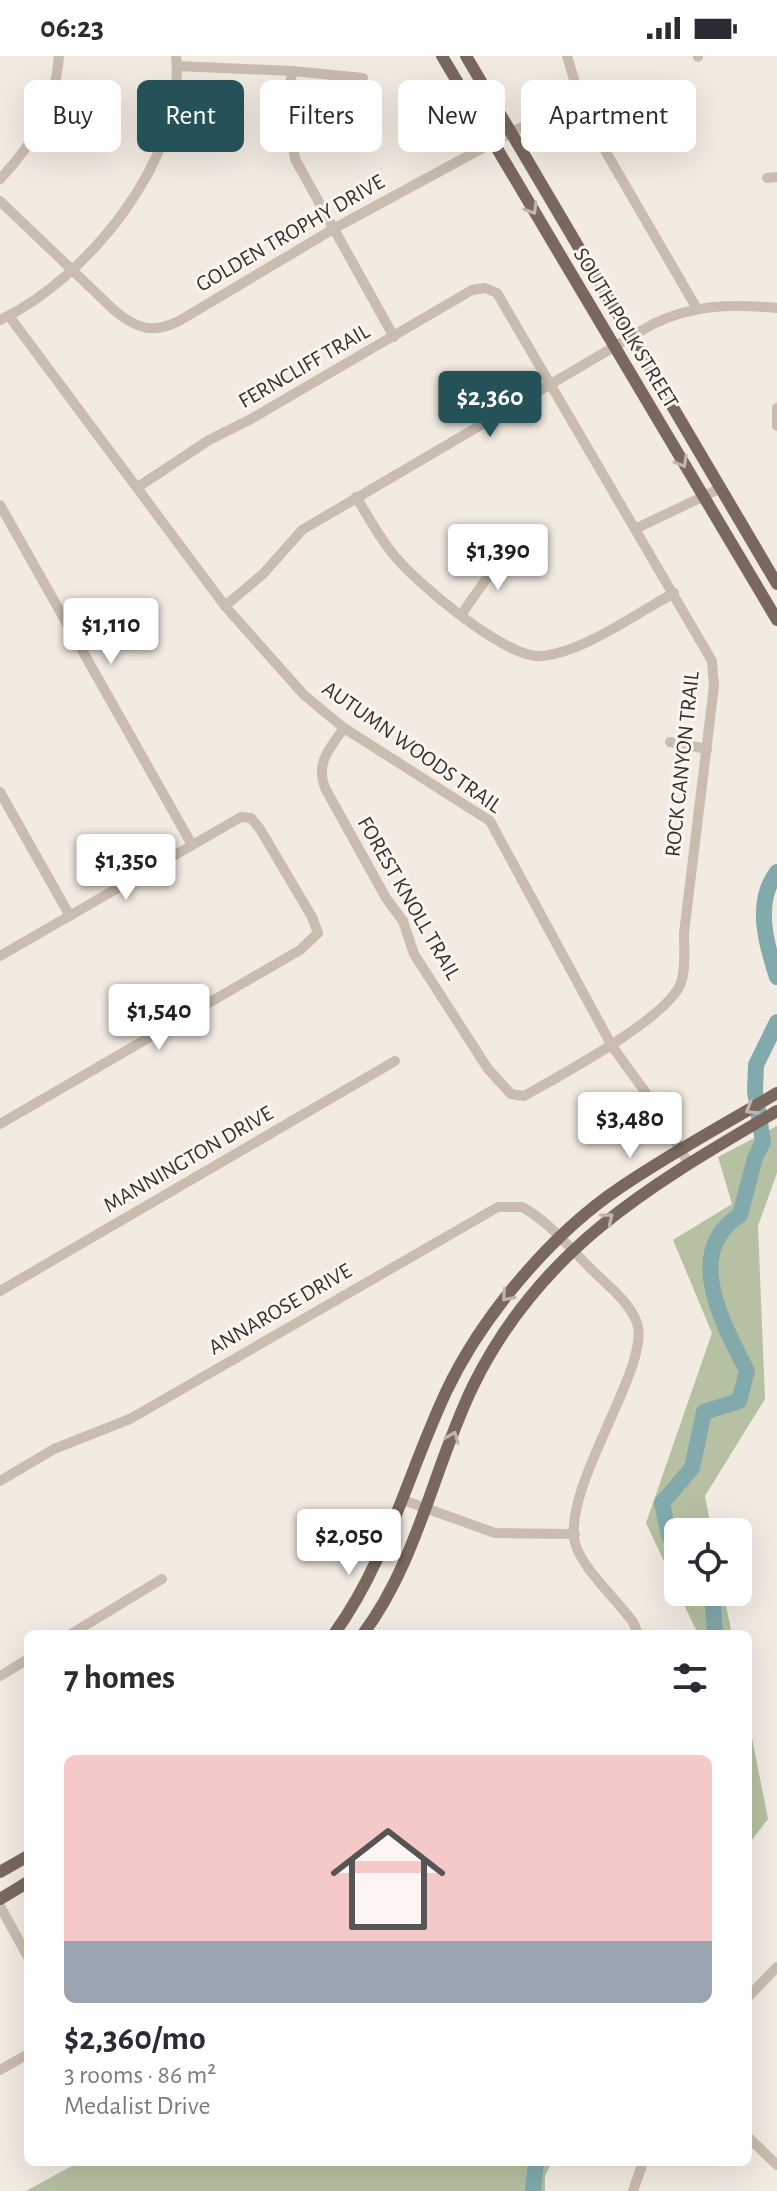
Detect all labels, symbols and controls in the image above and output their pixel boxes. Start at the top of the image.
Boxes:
text: 06:23 [40,13,104,43]
chip: Buy [24,80,121,152]
chip: Rent [137,80,244,152]
chip: Filters [260,80,382,152]
chip: New [398,80,505,152]
chip: Apartment [521,80,696,152]
street label: GOLDEN TROPHY DRIVE [192,170,388,296]
one-way arrow [522,200,537,215]
street label: SOUTH POLK STREET [569,244,683,412]
street label: FERNCLIFF TRAIL [235,319,374,412]
pin: $2,360 [425,371,555,439]
text: $2,360 [456,384,524,410]
one-way arrow [672,453,688,468]
pin: $1,390 [433,524,563,592]
text: $1,390 [466,537,530,563]
pin: $1,110 [46,598,176,666]
text: $1,110 [81,611,141,637]
street label: ROCK CANYON TRAIL [661,669,703,858]
street label: AUTUMN WOODS TRAIL [318,677,506,818]
street label: FOREST KNOLL TRAIL [353,813,465,984]
pin: $1,350 [61,834,191,902]
text: $1,350 [95,847,158,873]
pin: $1,540 [94,984,224,1052]
text: $1,540 [127,997,191,1023]
pin: $3,480 [565,1092,695,1160]
one-way arrow [745,1099,760,1115]
street label: MANNINGTON DRIVE [100,1101,277,1216]
text: $3,480 [596,1105,664,1131]
one-way arrow [599,1213,614,1227]
street label: ANNAROSE DRIVE [205,1259,356,1359]
one-way arrow [503,1287,517,1302]
one-way arrow [443,1431,459,1445]
pin: $2,050 [284,1509,414,1577]
map controls [664,1518,752,1606]
button: locate [664,1518,752,1606]
text: $2,050 [315,1522,383,1548]
icon: filters [668,1656,712,1700]
text: 7 homes [64,1661,175,1695]
icon: home [316,1807,460,1951]
text: $2,360/mo [64,2022,206,2056]
text: 3 rooms · 86 m² [64,2062,216,2088]
text: Medalist Drive [64,2093,210,2119]

